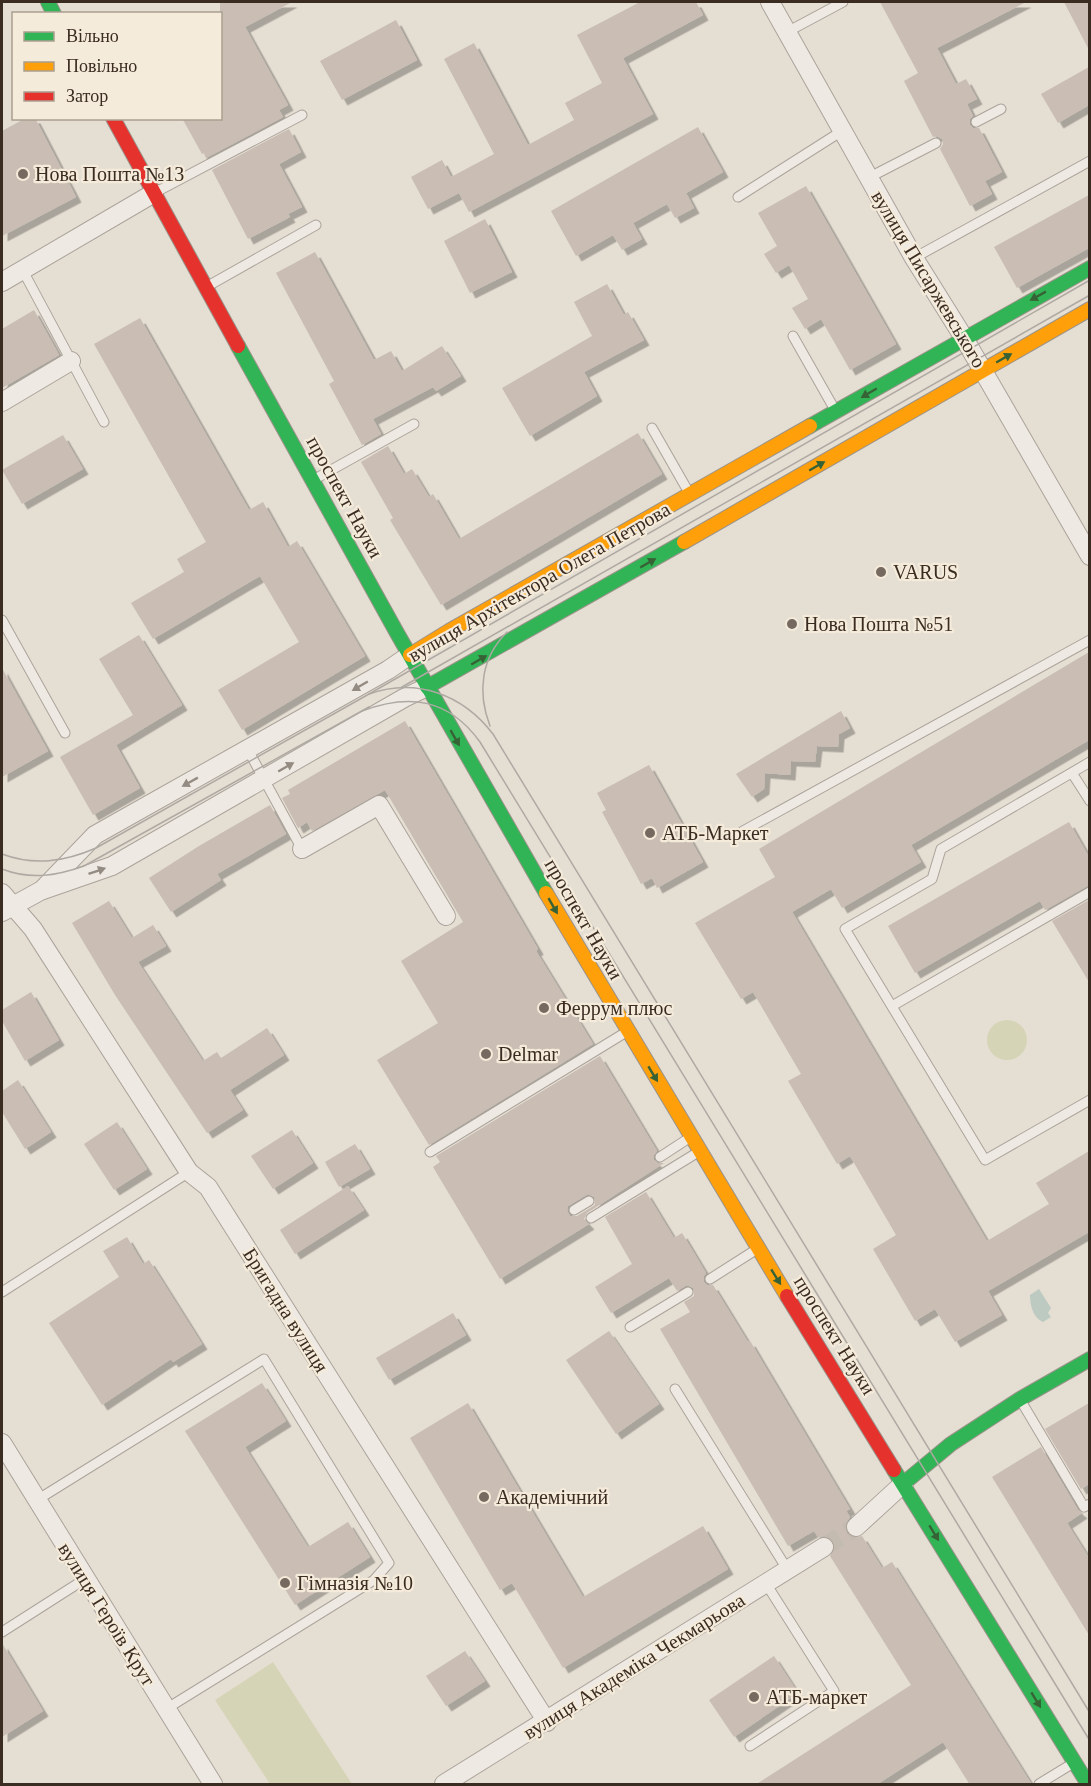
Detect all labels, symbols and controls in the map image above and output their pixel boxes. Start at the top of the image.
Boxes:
legend [12,12,222,120]
text: Вільно [66,26,119,46]
text: Повільно [66,56,137,76]
text: Затор [66,86,108,106]
place label: Нова Пошта №13 [35,163,184,185]
marker: Нова Пошта №13 [16,167,30,181]
street label: вулиця Писаржевського [866,186,991,372]
one-way arrow [1030,291,1047,301]
one-way arrow [996,353,1013,363]
one-way arrow [860,388,877,398]
street label: проспект Науки [302,432,388,562]
one-way arrow [809,460,825,471]
street label: вулиця Архітектора Олега Петрова [404,498,674,667]
one-way arrow [640,557,656,568]
place label: VARUS [893,561,958,583]
marker: VARUS [874,565,888,579]
place label: Нова Пошта №51 [804,613,953,635]
marker: Нова Пошта №51 [785,617,799,631]
one-way arrow [471,654,487,665]
one-way arrow [351,681,368,691]
one-way arrow [450,730,461,746]
one-way arrow [277,762,294,772]
one-way arrow [181,777,198,787]
place label: АТБ-Маркет [662,822,769,845]
marker: АТБ-Маркет [643,826,657,840]
street label: проспект Науки [540,855,628,984]
one-way arrow [88,866,106,876]
one-way arrow [548,898,559,914]
place label: Феррум плюс [556,997,672,1020]
marker: Феррум плюс [537,1001,551,1015]
place label: Delmar [498,1043,558,1065]
marker: Delmar [479,1047,493,1061]
one-way arrow [648,1066,658,1083]
street label: Бригадна вулиця [238,1244,333,1377]
one-way arrow [771,1268,782,1285]
street label: проспект Науки [789,1272,880,1399]
place label: Академічний [496,1486,608,1509]
marker: Академічний [477,1490,491,1504]
one-way arrow [929,1525,940,1541]
street label: вулиця Героїв Крут [53,1539,160,1690]
place label: Гімназія №10 [297,1572,413,1594]
marker: Гімназія №10 [278,1576,292,1590]
street label: вулиця Академіка Чекмарьова [519,1589,749,1744]
place label: АТБ-маркет [766,1686,868,1709]
marker: АТБ-маркет [747,1690,761,1704]
one-way arrow [1031,1692,1042,1708]

